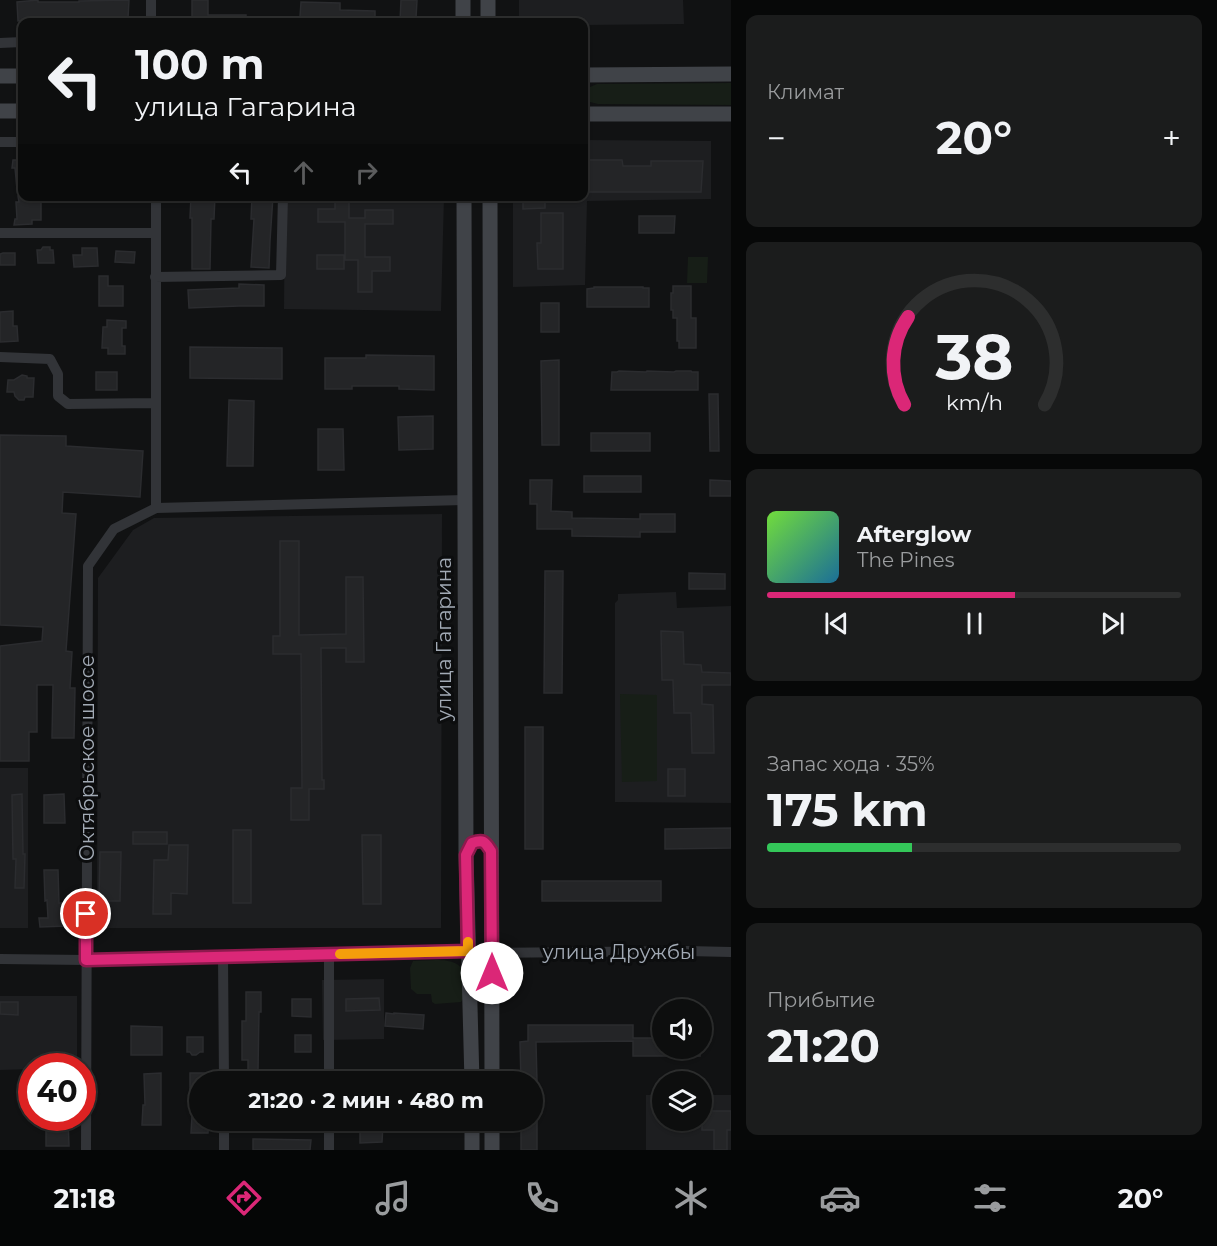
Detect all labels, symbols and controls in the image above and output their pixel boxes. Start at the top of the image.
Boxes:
text: 100 m [135,38,264,90]
icon: left [36,42,114,120]
text: Климат [767,80,844,104]
text: улица Гагарина [135,90,356,123]
text: 20° [936,110,1012,165]
text: − [767,118,786,158]
text: + [1162,118,1181,158]
icon: left [224,156,257,189]
icon: ahead [287,156,320,189]
icon: right [350,156,383,189]
text: 38 [934,319,1013,395]
text: km/h [945,389,1003,415]
text: Afterglow [857,521,971,548]
text: The Pines [857,548,954,572]
street label: улица Гагарина [432,557,456,722]
icon: previous [820,607,853,640]
icon: pause [958,607,991,640]
icon: next [1096,607,1129,640]
street label: Октябрьское шоссе [75,655,99,861]
text: Запас хода · 35% [767,752,935,776]
text: 175 km [767,782,928,837]
pin [60,888,111,939]
icon: arrive [69,897,102,930]
street label: улица Дружбы [541,940,696,964]
position arrow [460,941,524,1005]
text: Прибытие [767,988,875,1012]
map controls [652,999,712,1131]
button: sound [652,999,712,1059]
text: 21:20 [767,1018,880,1073]
speed limit sign: 40 [18,1053,96,1131]
button: layers [652,1071,712,1131]
text: 21:20 · 2 мин · 480 m [248,1087,484,1114]
icon: directions [223,1177,265,1219]
icon: music [372,1177,414,1219]
icon: phone [521,1177,563,1219]
icon: climate [670,1177,712,1219]
icon: car [819,1177,861,1219]
icon: filters [969,1177,1011,1219]
text: 21:18 [54,1182,116,1215]
text: 20° [1118,1182,1163,1215]

